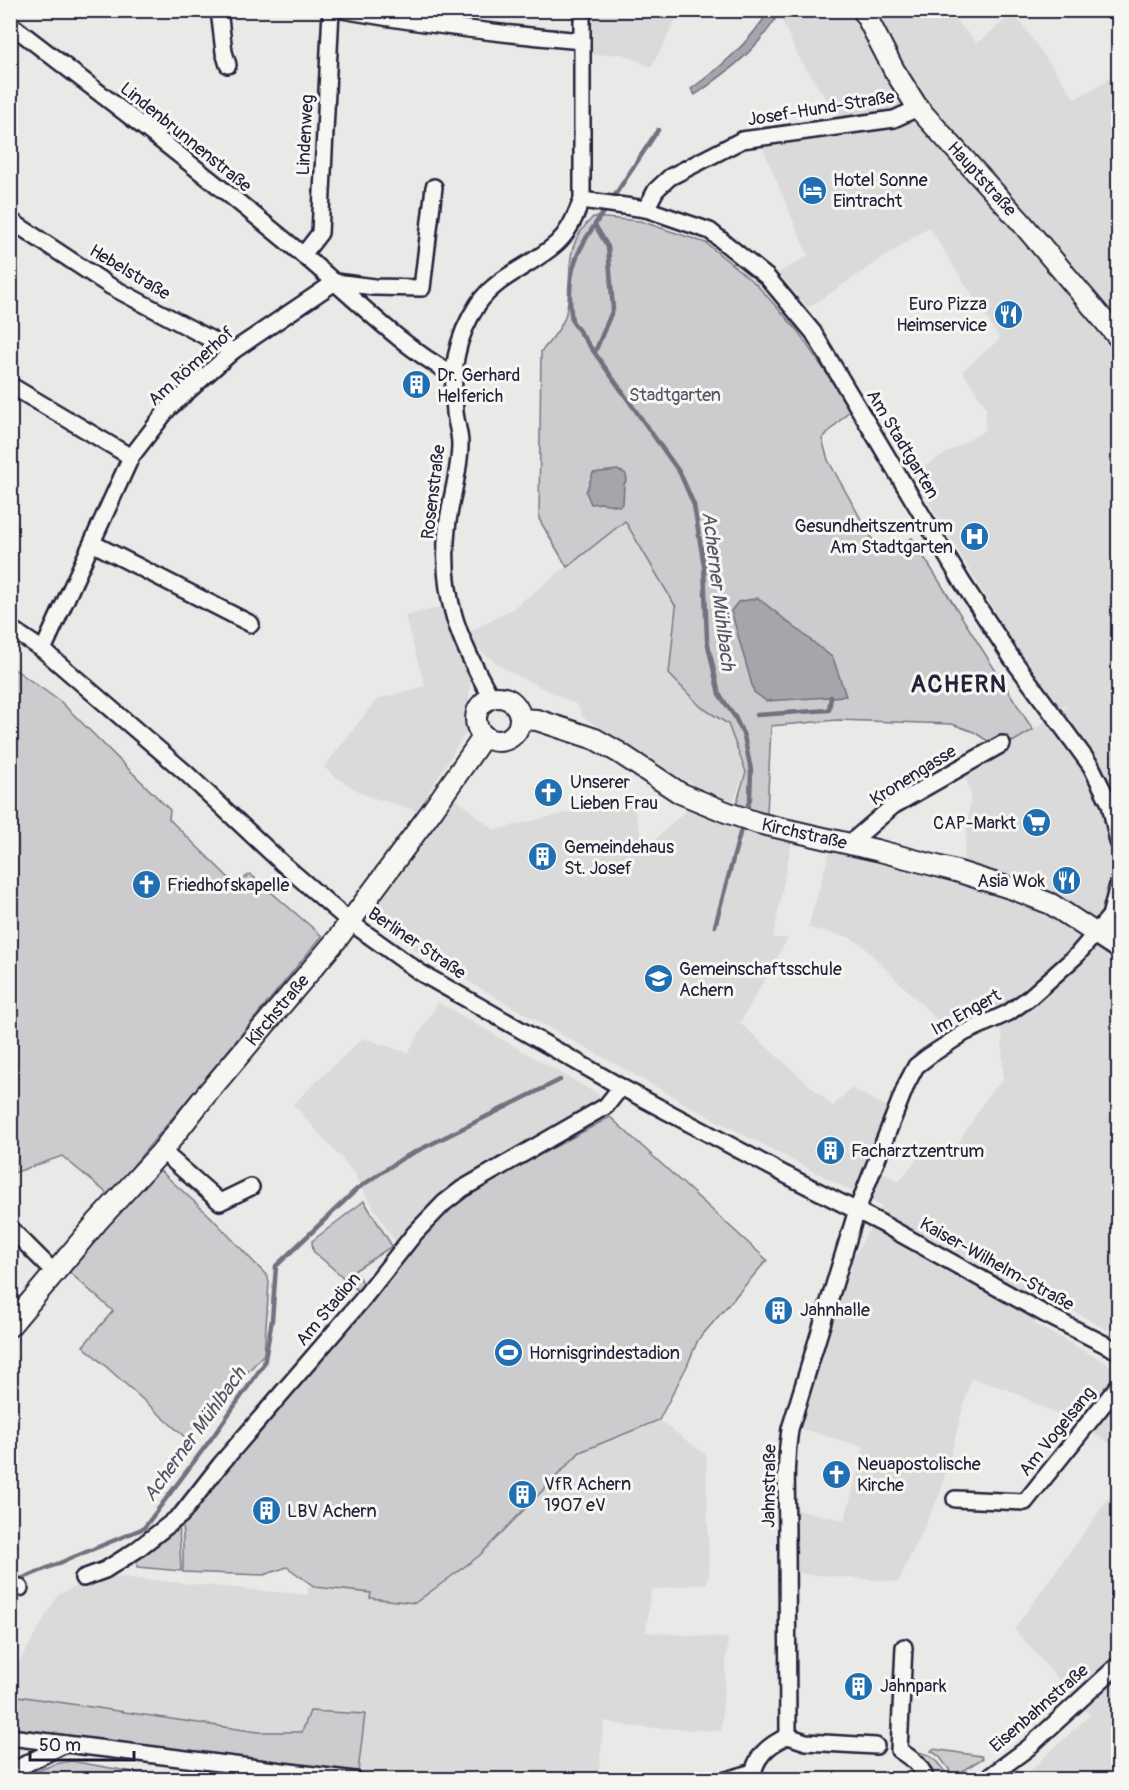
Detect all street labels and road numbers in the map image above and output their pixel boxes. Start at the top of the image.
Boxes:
street label: Lindenbrunnenstraße [115,77,256,198]
street label: Josef-Hund-Straße [746,85,896,131]
street label: Lindenweg [292,94,319,176]
street label: Hauptstraße [942,137,1021,222]
street label: Hebelstraße [85,239,174,306]
street label: Am Römerhof [143,321,240,411]
street label: Am Stadtgarten [861,386,944,503]
street label: Rosenstraße [416,443,451,541]
street label: Kronengasse [866,740,961,811]
street label: Kirchstraße [759,813,849,855]
street label: Berliner Straße [363,902,470,985]
street label: Kirchstraße [241,970,315,1051]
street label: Im Engert [927,984,1006,1041]
street label: Kaiser-Wilhelm-Straße [916,1212,1078,1316]
street label: Am Stadion [291,1268,366,1351]
street label: Am Vogelsang [1014,1382,1101,1481]
street label: Jahnstraße [757,1444,782,1528]
street label: Eisenbahnstraße [985,1659,1094,1758]

